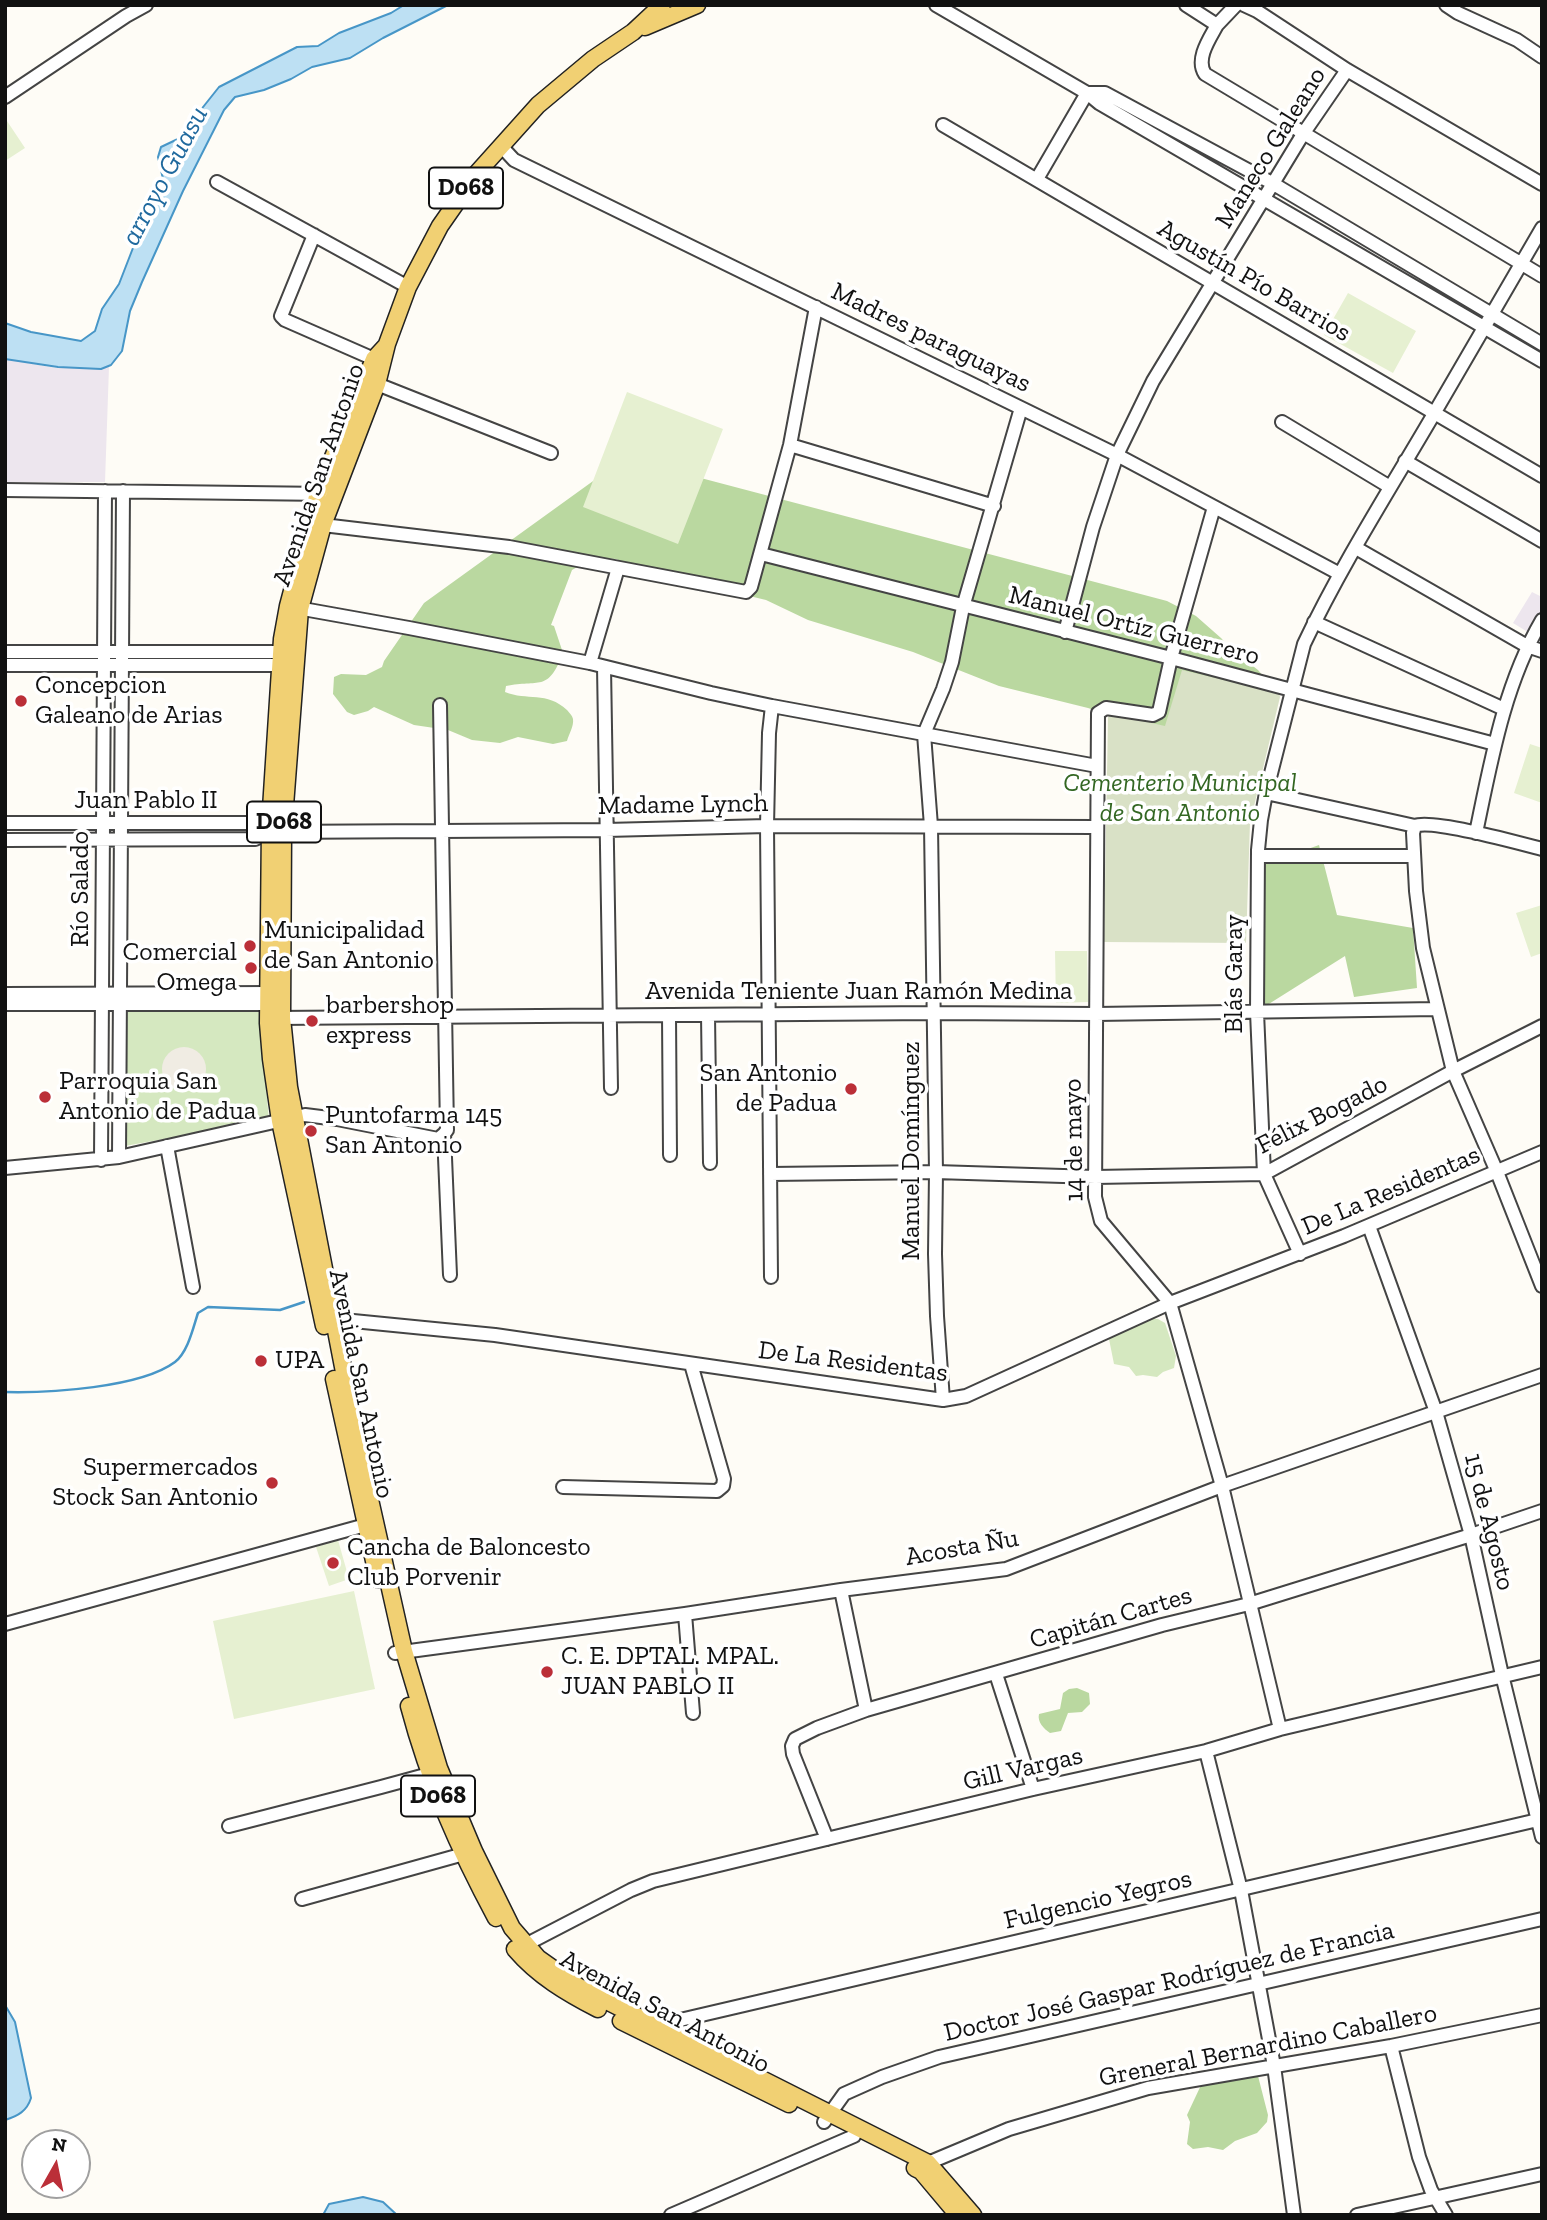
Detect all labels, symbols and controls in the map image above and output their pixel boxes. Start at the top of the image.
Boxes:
street label: Maneco Galeano [1209,62,1333,234]
water label: arroyo Guasu [114,101,216,251]
road number: D068 [429,168,503,208]
street label: Agustín Pío Barrios [1152,213,1356,349]
street label: Madres paraguayas [826,276,1036,400]
street label: Avenida San Antonio [266,360,372,590]
street label: Manuel Ortíz Guerrero [1005,580,1263,672]
place label: Concepcion Galeano de Arias [35,670,223,732]
marker: Concepcion Galeano de Arias [13,693,29,709]
park label: Cementerio Municipal de San Antonio [1063,768,1297,830]
street label: Juan Pablo II [74,785,218,817]
street label: Madame Lynch [597,788,769,822]
road number: D068 [247,802,321,842]
street label: Río Salado [65,831,97,947]
street label: Blás Garay [1219,914,1251,1034]
place label: Municipalidad de San Antonio [264,915,434,976]
place label: Comercial Omega [123,937,237,998]
marker: Municipalidad de San Antonio [242,938,258,954]
marker: Comercial Omega [243,960,259,976]
street label: Avenida Teniente Juan Ramón Medina [645,976,1073,1008]
place label: barbershop express [326,990,454,1052]
marker: barbershop express [304,1013,320,1029]
street label: Manuel Domínguez [896,1041,928,1261]
place label: San Antonio de Padua [700,1058,837,1120]
place label: Parroquia San Antonio de Padua [59,1066,256,1128]
street label: Félix Bogado [1251,1069,1393,1161]
street label: 14 de mayo [1057,1078,1091,1202]
marker: San Antonio de Padua [843,1081,859,1097]
marker: Parroquia San Antonio de Padua [37,1089,53,1105]
place label: Puntofarma 145 San Antonio [325,1100,502,1162]
marker: Puntofarma 145 San Antonio [303,1123,319,1139]
street label: De La Residentas [1297,1139,1485,1243]
street label: Avenida San Antonio [322,1267,400,1501]
street label: De La Residentas [756,1335,950,1389]
place label: UPA [275,1345,324,1377]
marker: UPA [253,1353,269,1369]
street label: 15 de Agosto [1457,1450,1521,1594]
place label: Supermercados Stock San Antonio [52,1452,258,1514]
marker: Supermercados Stock San Antonio [264,1475,280,1491]
street label: Acosta Ñu [903,1523,1021,1573]
place label: Cancha de Baloncesto Club Porvenir [347,1532,591,1594]
marker: Cancha de Baloncesto Club Porvenir [325,1555,341,1571]
street label: Capitán Cartes [1026,1580,1196,1656]
place label: C. E. DPTAL. MPAL. JUAN PABLO II [561,1641,779,1702]
marker: C. E. DPTAL. MPAL. JUAN PABLO II [539,1664,555,1680]
street label: Gill Vargas [960,1740,1086,1798]
road number: D068 [401,1776,475,1816]
street label: Fulgencio Yegros [1001,1863,1195,1937]
street label: Doctor José Gaspar Rodríguez de Francia [941,1915,1397,2049]
street label: Avenida San Antonio [555,1944,775,2080]
street label: Greneral Bernardino Caballero [1096,1998,1440,2094]
north arrow [21,2129,91,2199]
text: N [50,2132,68,2157]

